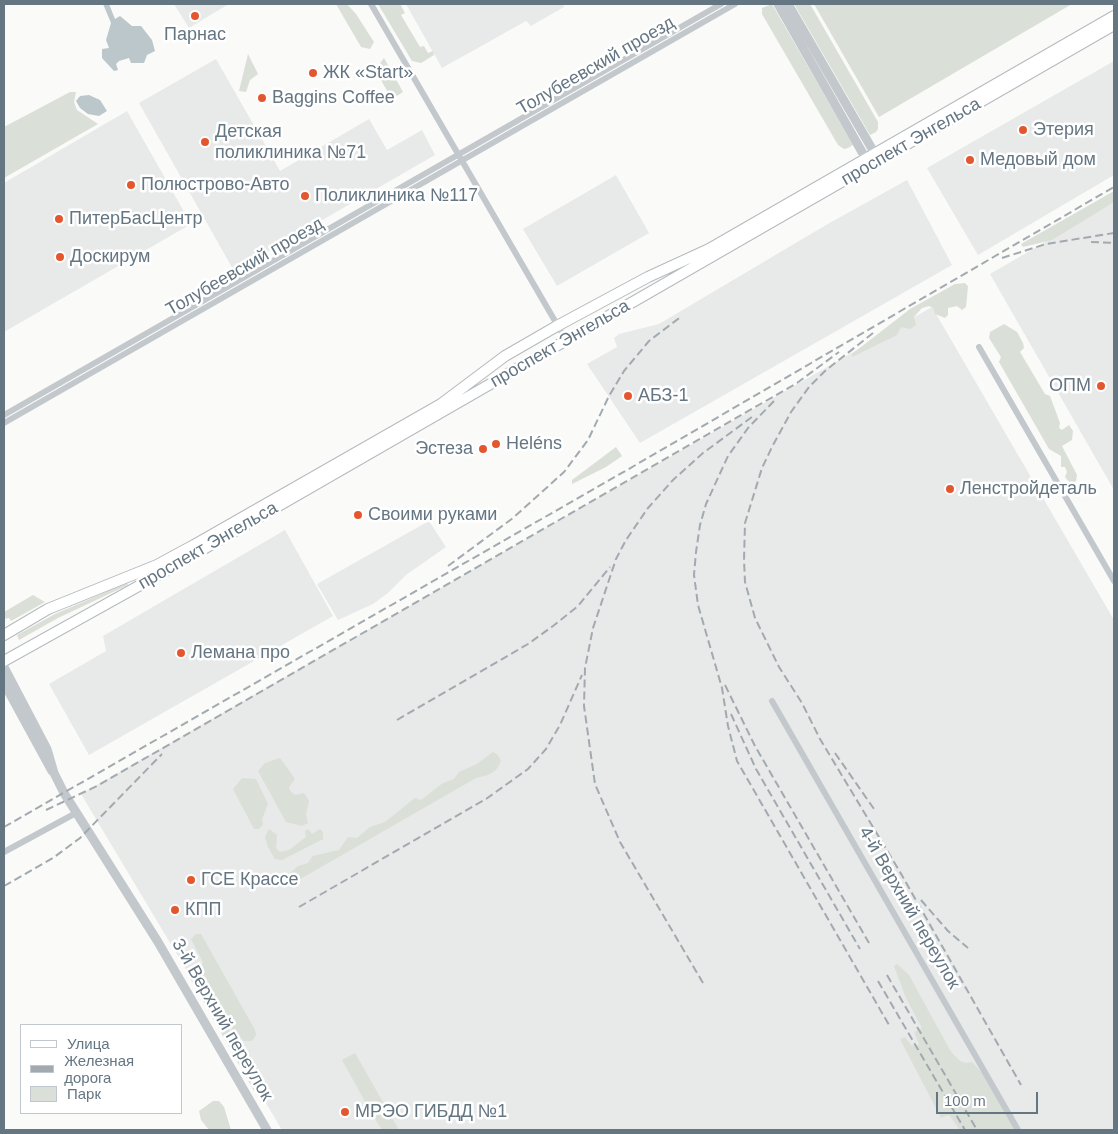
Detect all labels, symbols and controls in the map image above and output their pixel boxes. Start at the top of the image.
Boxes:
marker: Парнас [189,10,201,22]
street label: Толубеевский проезд [513,12,679,120]
place label: Парнас [164,24,226,46]
place label: ЖК «Start» [323,62,413,84]
marker: ЖК «Start» [307,67,319,79]
place label: Baggins Coffee [272,87,395,109]
marker: Baggins Coffee [256,92,268,104]
street label: проспект Энгельса [838,93,984,191]
place label: Этерия [1033,119,1094,141]
place label: Детская поликлиника №71 [215,121,366,163]
marker: Этерия [1017,124,1029,136]
marker: Детская поликлиника №71 [199,136,211,148]
place label: Медовый дом [980,149,1096,171]
marker: Медовый дом [964,154,976,166]
place label: Полюстрово-Авто [141,174,289,196]
marker: Полюстрово-Авто [125,179,137,191]
place label: Поликлиника №117 [315,185,478,207]
marker: Поликлиника №117 [299,190,311,202]
place label: ПитерБасЦентр [69,208,202,230]
marker: ПитерБасЦентр [53,213,65,225]
street label: Толубеевский проезд [162,213,328,321]
place label: Доскирум [70,246,150,268]
marker: Доскирум [54,251,66,263]
street label: проспект Энгельса [487,295,633,393]
place label: ОПМ [1049,375,1091,397]
marker: ОПМ [1095,380,1107,392]
place label: АБЗ-1 [638,385,688,407]
marker: АБЗ-1 [622,390,634,402]
place label: Heléns [506,433,562,455]
place label: Эстеза [415,438,473,460]
marker: Heléns [490,438,502,450]
marker: Эстеза [477,443,489,455]
place label: Ленстройдеталь [960,478,1097,500]
marker: Ленстройдеталь [944,483,956,495]
street label: проспект Энгельса [135,497,281,595]
place label: Своими руками [368,504,497,526]
marker: Своими руками [352,509,364,521]
place label: Лемана про [191,642,290,664]
marker: Лемана про [175,647,187,659]
street label: 4-й Верхний переулок [854,823,964,993]
place label: ГСЕ Крассе [201,869,298,891]
marker: ГСЕ Крассе [185,874,197,886]
place label: КПП [185,899,221,921]
marker: КПП [169,904,181,916]
street label: 3-й Верхний переулок [167,935,277,1105]
legend [20,1024,182,1114]
text: Улица [67,1035,110,1052]
text: Железная дорога [64,1052,134,1086]
scale bar [938,1082,1040,1114]
text: Парк [67,1085,101,1102]
text: 100 m [944,1092,986,1109]
place label: МРЭО ГИБДД №1 [355,1101,507,1123]
marker: МРЭО ГИБДД №1 [339,1106,351,1118]

